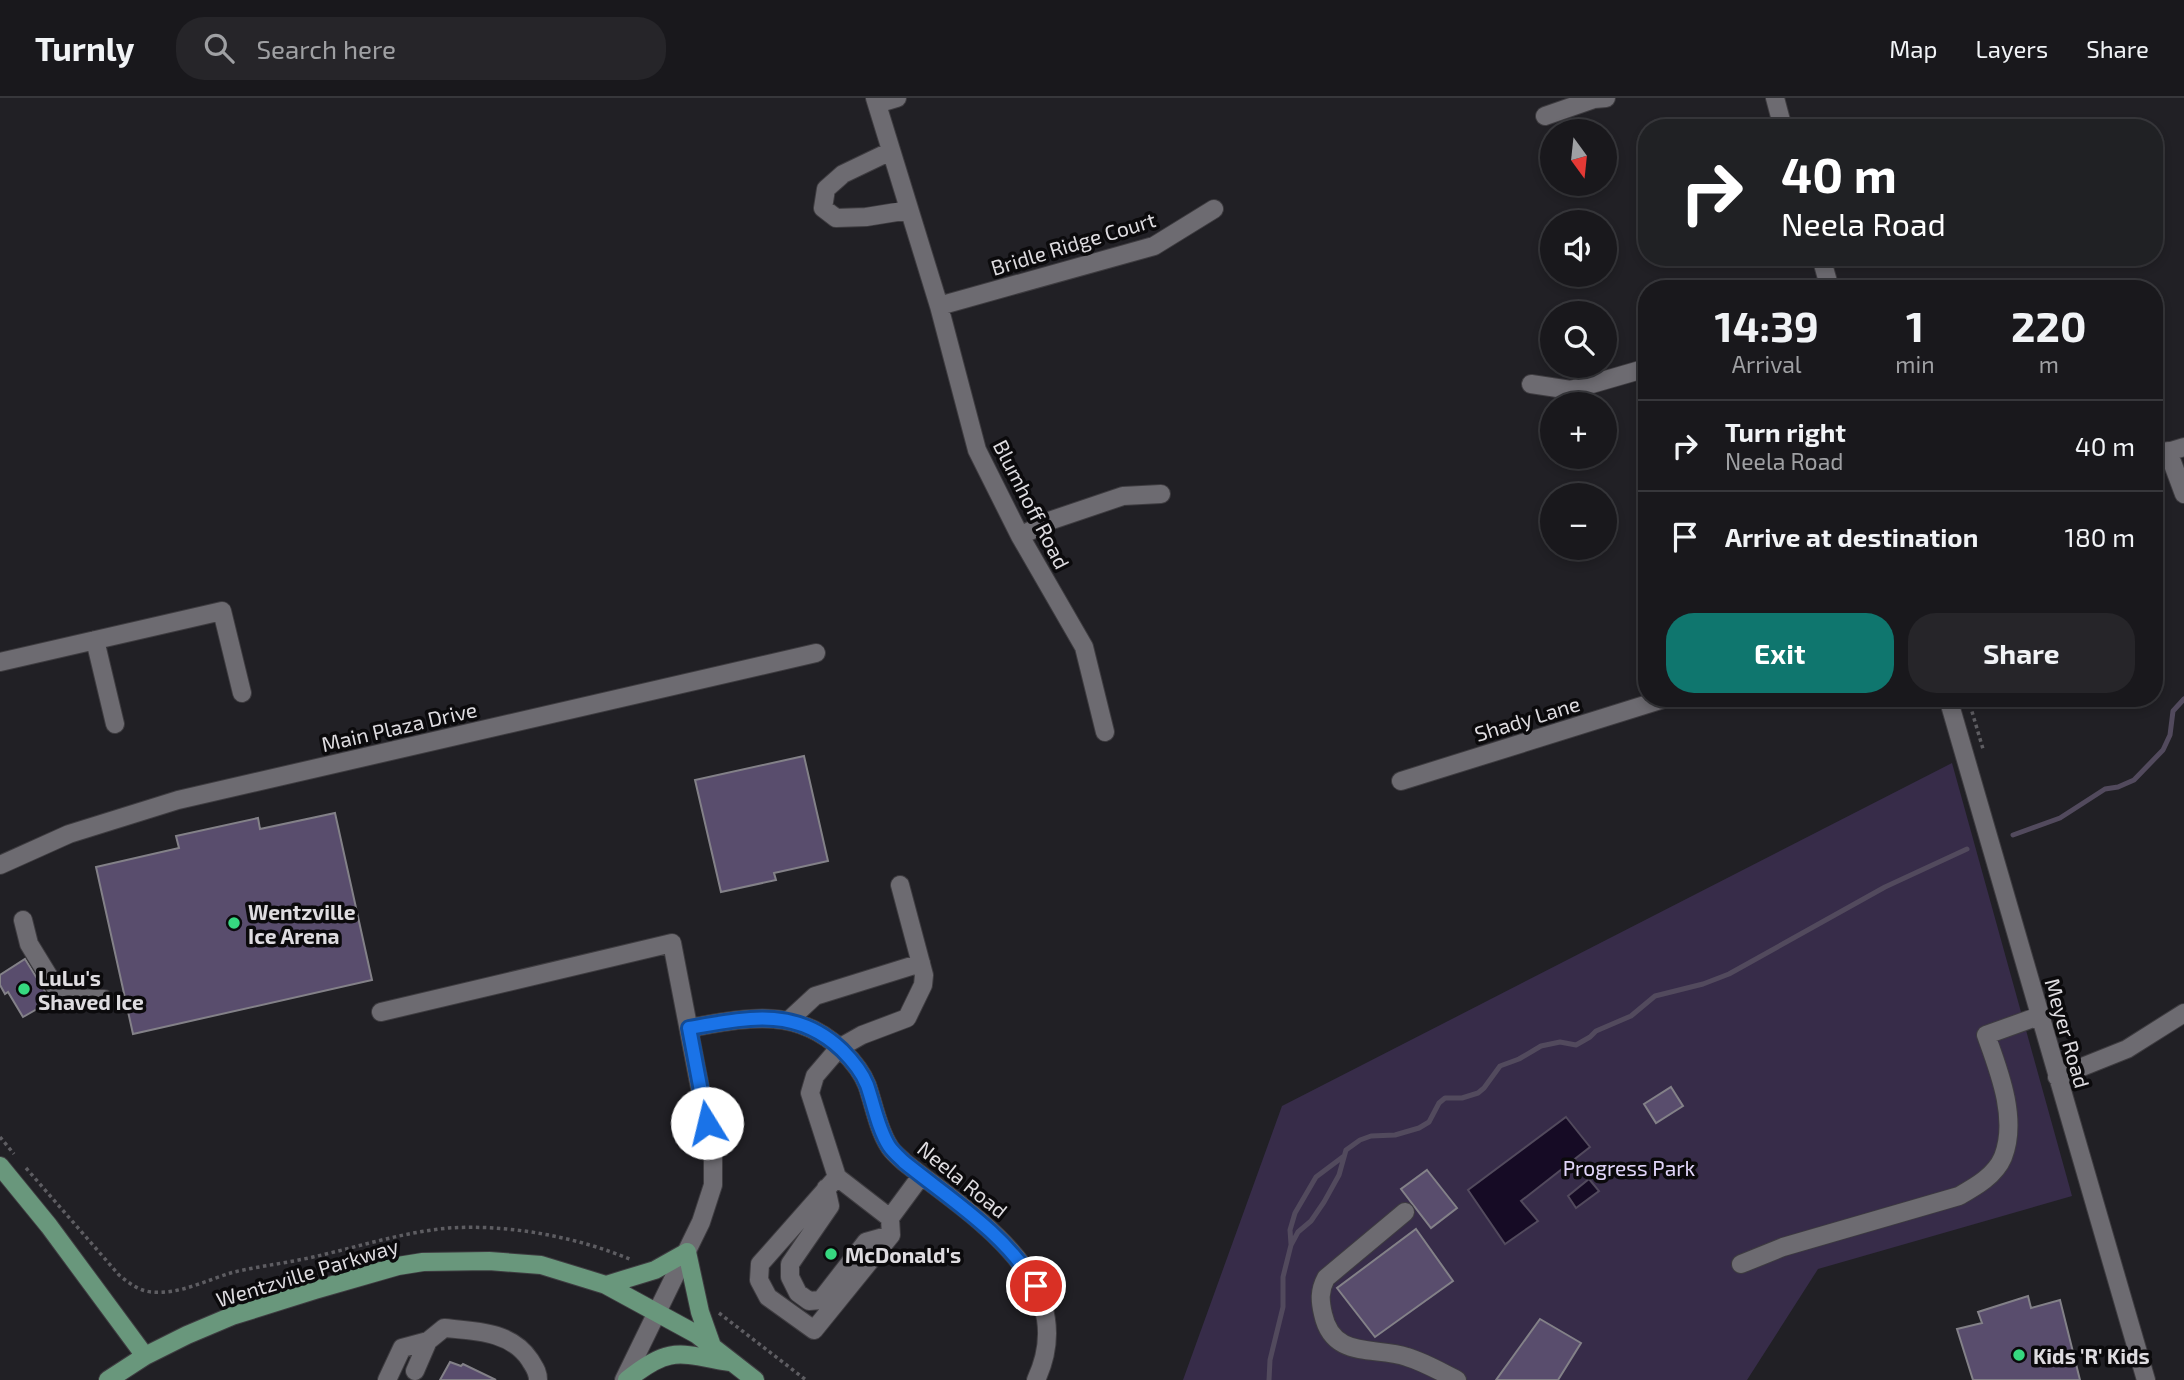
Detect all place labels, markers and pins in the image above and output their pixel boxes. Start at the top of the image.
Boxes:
place label: Wentzville Ice Arena [248,899,356,948]
marker: Wentzville Ice Arena [226,915,242,931]
place label: LuLu's Shaved Ice [38,965,144,1014]
marker: LuLu's Shaved Ice [16,981,32,997]
place label: McDonald's [845,1242,961,1267]
marker: McDonald's [823,1246,839,1262]
pin [1006,1256,1066,1316]
place label: Kids 'R' Kids [2033,1343,2150,1368]
marker: Kids 'R' Kids [2011,1347,2027,1363]

